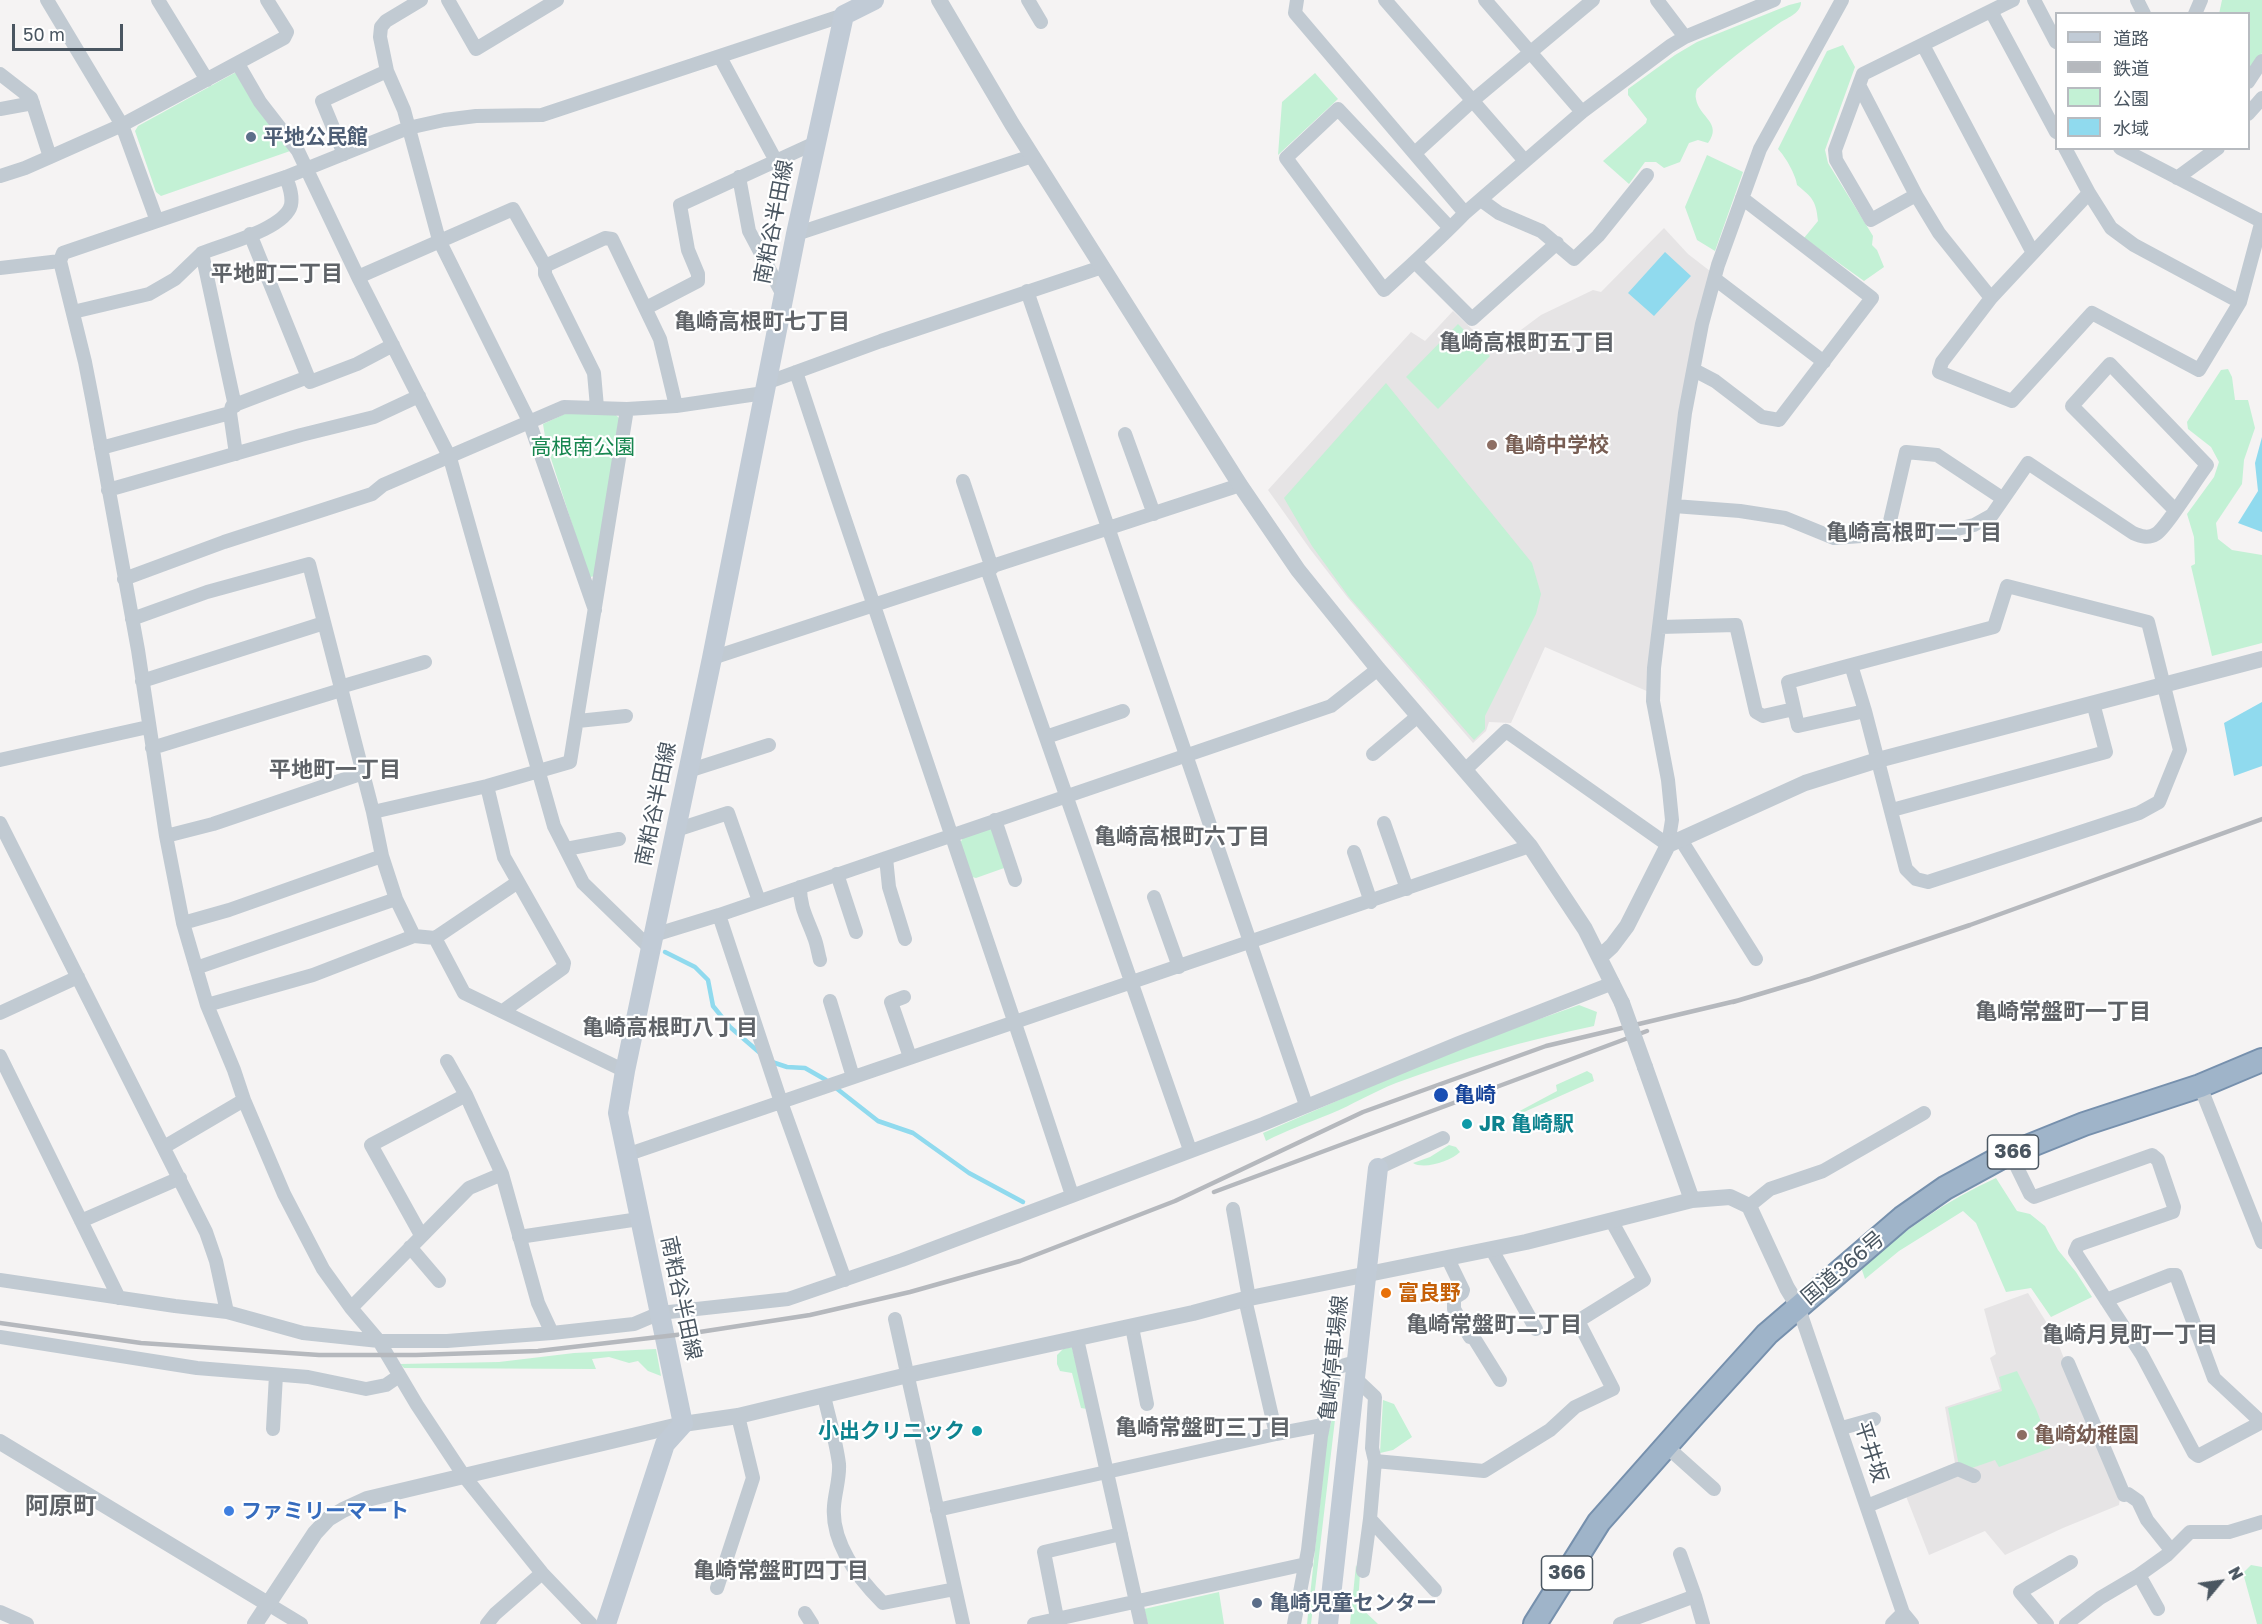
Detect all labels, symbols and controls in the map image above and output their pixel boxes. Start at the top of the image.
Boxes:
scale bar [15,12,126,50]
legend [2055,12,2250,150]
text: 50 m [23,23,65,45]
text: 道路 [2113,27,2149,49]
text: 鉄道 [2113,57,2149,79]
text: 公園 [2113,87,2149,109]
text: 水域 [2113,117,2149,139]
place label: 平地公民館 [263,124,368,150]
marker: 平地公民館 [244,130,258,144]
street label: 南粕谷半田線 [750,158,798,286]
district label: 平地町二丁目 [211,261,343,287]
district label: 亀崎高根町七丁目 [674,309,850,335]
district label: 亀崎高根町五丁目 [1439,330,1615,356]
place label: 亀崎中学校 [1504,432,1609,458]
park label: 高根南公園 [531,434,635,460]
marker: 亀崎中学校 [1485,438,1499,452]
district label: 亀崎高根町二丁目 [1826,520,2002,546]
street label: 南粕谷半田線 [631,740,681,868]
district label: 平地町一丁目 [269,757,401,783]
district label: 亀崎高根町六丁目 [1094,824,1270,850]
district label: 亀崎常盤町一丁目 [1975,999,2151,1025]
district label: 亀崎高根町八丁目 [582,1015,758,1041]
place label: 亀崎 [1454,1082,1496,1108]
marker: 亀崎 [1432,1086,1450,1104]
place label: JR 亀崎駅 [1479,1111,1574,1137]
marker: JR 亀崎駅 [1460,1117,1474,1131]
road number: 366 [1988,1135,2038,1169]
street label: 国道366号 [1796,1226,1890,1310]
street label: 南粕谷半田線 [656,1234,706,1362]
place label: 富良野 [1398,1280,1461,1306]
marker: 富良野 [1379,1286,1393,1300]
street label: 亀崎停車場線 [1315,1294,1353,1422]
district label: 亀崎常盤町二丁目 [1406,1312,1582,1338]
district label: 亀崎月見町一丁目 [2042,1322,2218,1348]
district label: 亀崎常盤町三丁目 [1115,1415,1291,1441]
place label: 小出クリニック [818,1418,965,1444]
street label: 平井坂 [1849,1418,1893,1486]
place label: 亀崎幼稚園 [2034,1422,2139,1448]
marker: 小出クリニック [970,1424,984,1438]
marker: 亀崎幼稚園 [2015,1428,2029,1442]
district label: 阿原町 [25,1492,97,1520]
place label: ファミリーマート [241,1498,409,1524]
marker: ファミリーマート [222,1504,236,1518]
north arrow [2190,1552,2250,1612]
road number: 366 [1542,1556,1592,1590]
district label: 亀崎常盤町四丁目 [693,1558,869,1584]
text: N [2224,1563,2247,1583]
place label: 亀崎児童センター [1269,1590,1437,1616]
marker: 亀崎児童センター [1250,1596,1264,1610]

